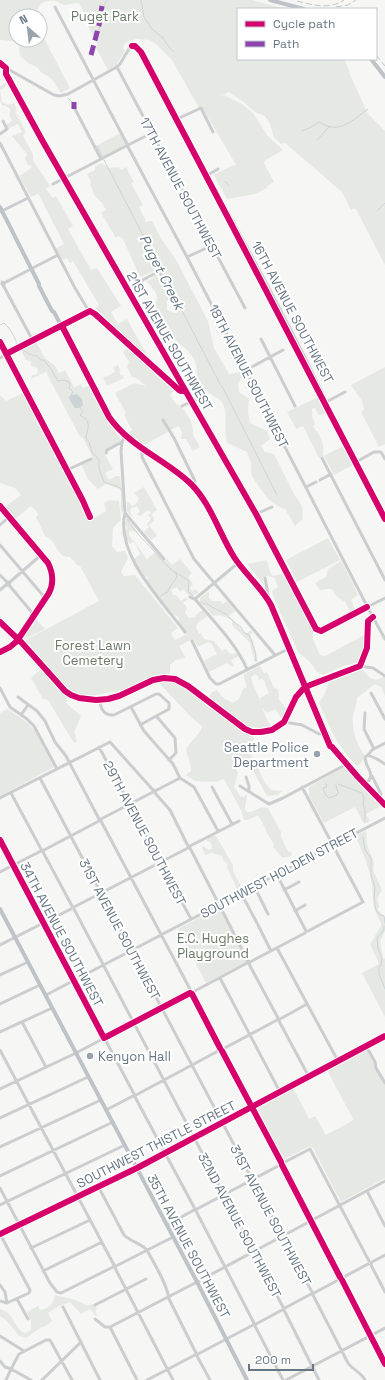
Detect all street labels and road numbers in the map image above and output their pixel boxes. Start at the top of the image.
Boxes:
street label: 17TH AVENUE SOUTHWEST [136,114,225,262]
street label: 16TH AVENUE SOUTHWEST [248,238,338,387]
street label: 21ST AVENUE SOUTHWEST [123,269,216,414]
street label: 18TH AVENUE SOUTHWEST [205,301,292,451]
street label: 29TH AVENUE SOUTHWEST [99,758,190,909]
street label: SOUTHWEST HOLDEN STREET [197,824,361,922]
street label: 31ST AVENUE SOUTHWEST [75,856,164,1003]
street label: 34TH AVENUE SOUTHWEST [16,859,107,1010]
street label: SOUTHWEST THISTLE STREET [74,1097,239,1192]
street label: 31ST AVENUE SOUTHWEST [226,1142,315,1289]
street label: 32ND AVENUE SOUTHWEST [194,1150,285,1301]
street label: 35TH AVENUE SOUTHWEST [143,1171,234,1322]

